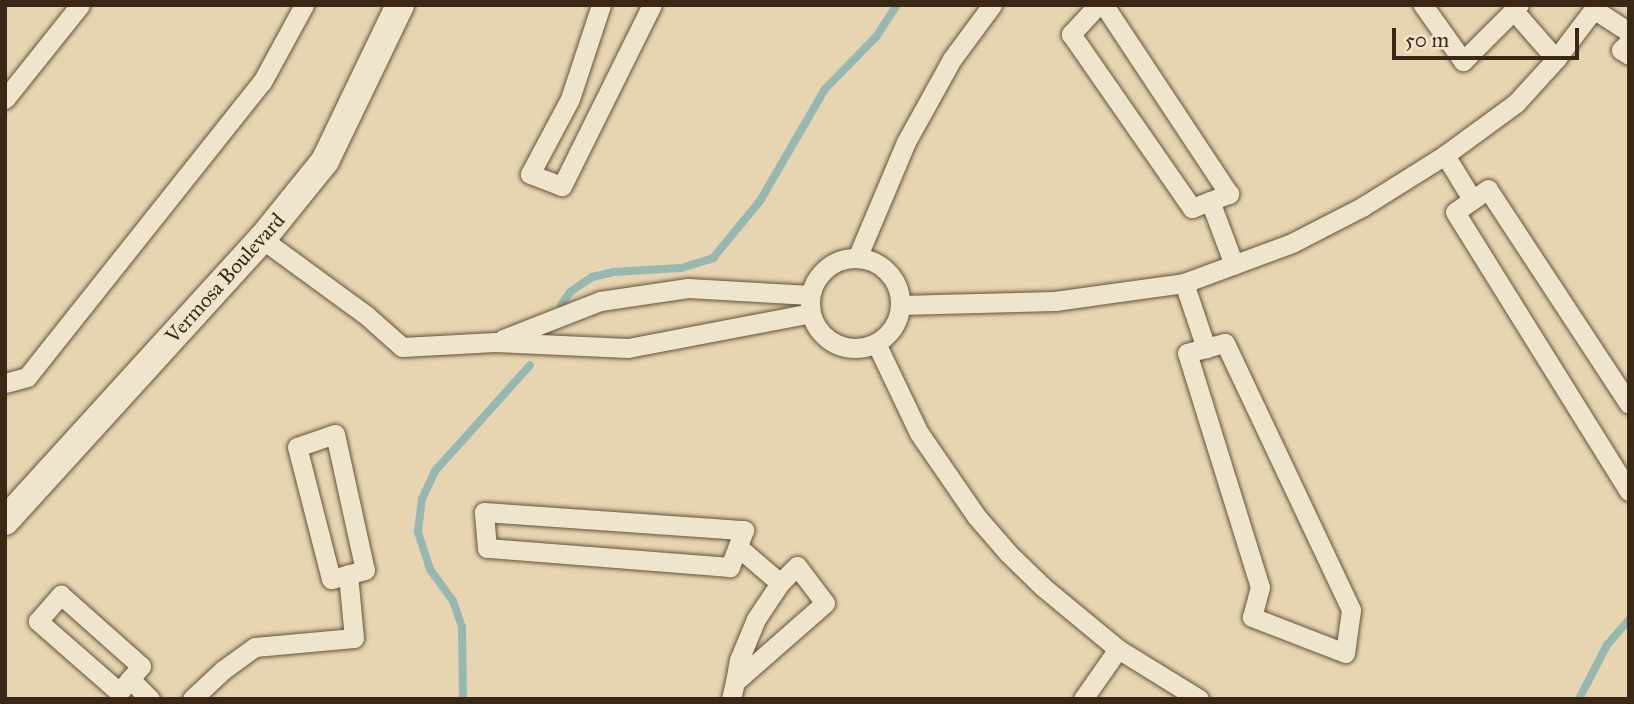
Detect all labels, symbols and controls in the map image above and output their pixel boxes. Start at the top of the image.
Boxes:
scale bar [1396,14,1583,58]
text: 50 m [1405,27,1449,53]
street label: Vermosa Boulevard [160,208,290,348]

